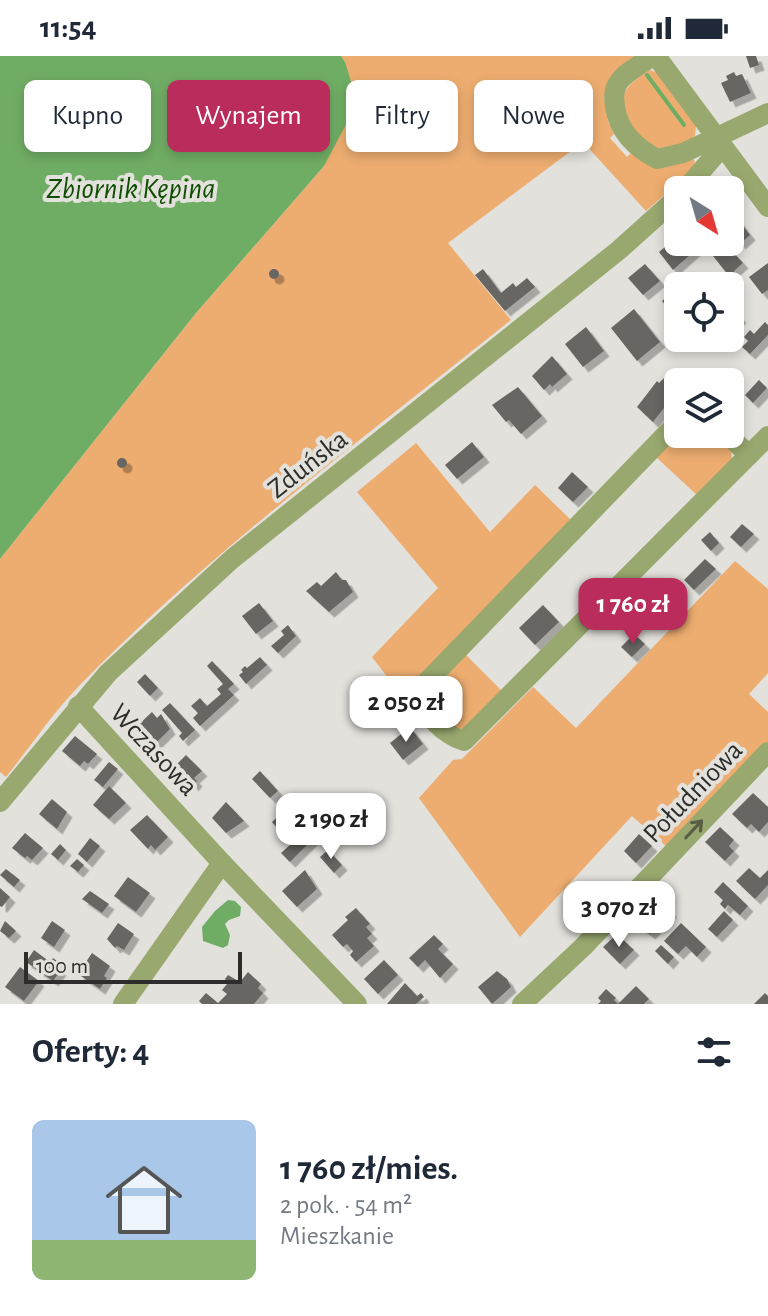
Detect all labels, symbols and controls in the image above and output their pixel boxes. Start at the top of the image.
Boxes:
text: 11:54 [40,13,97,43]
chip: Kupno [24,80,151,152]
chip: Wynajem [167,80,330,152]
chip: Filtry [346,80,458,152]
chip: Nowe [474,80,593,152]
water label: Zbiornik Kępina [47,174,215,204]
north arrow [664,176,744,256]
map controls [664,176,744,448]
button: locate [664,272,744,352]
button: layers [664,368,744,448]
street label: Zduńska [263,425,353,504]
pin: 1 760 zł [550,578,716,646]
text: 1 760 zł [596,591,670,617]
pin: 2 050 zł [323,676,489,744]
text: 2 050 zł [368,689,444,715]
street label: Wczasowa [104,699,203,802]
street label: Południowa [639,736,748,849]
pin: 2 190 zł [248,793,414,861]
text: 2 190 zł [294,806,368,832]
one-way arrow [685,819,704,839]
pin: 3 070 zł [536,881,702,949]
text: 3 070 zł [581,894,657,920]
scale bar [24,948,242,984]
text: 100 m [36,955,88,977]
icon: filters [692,1030,736,1074]
text: Oferty: 4 [32,1035,149,1069]
icon: home [96,1152,192,1248]
text: 1 760 zł/mies. [280,1152,458,1186]
text: 2 pok. · 54 m² [280,1192,412,1218]
text: Mieszkanie [280,1223,394,1249]

